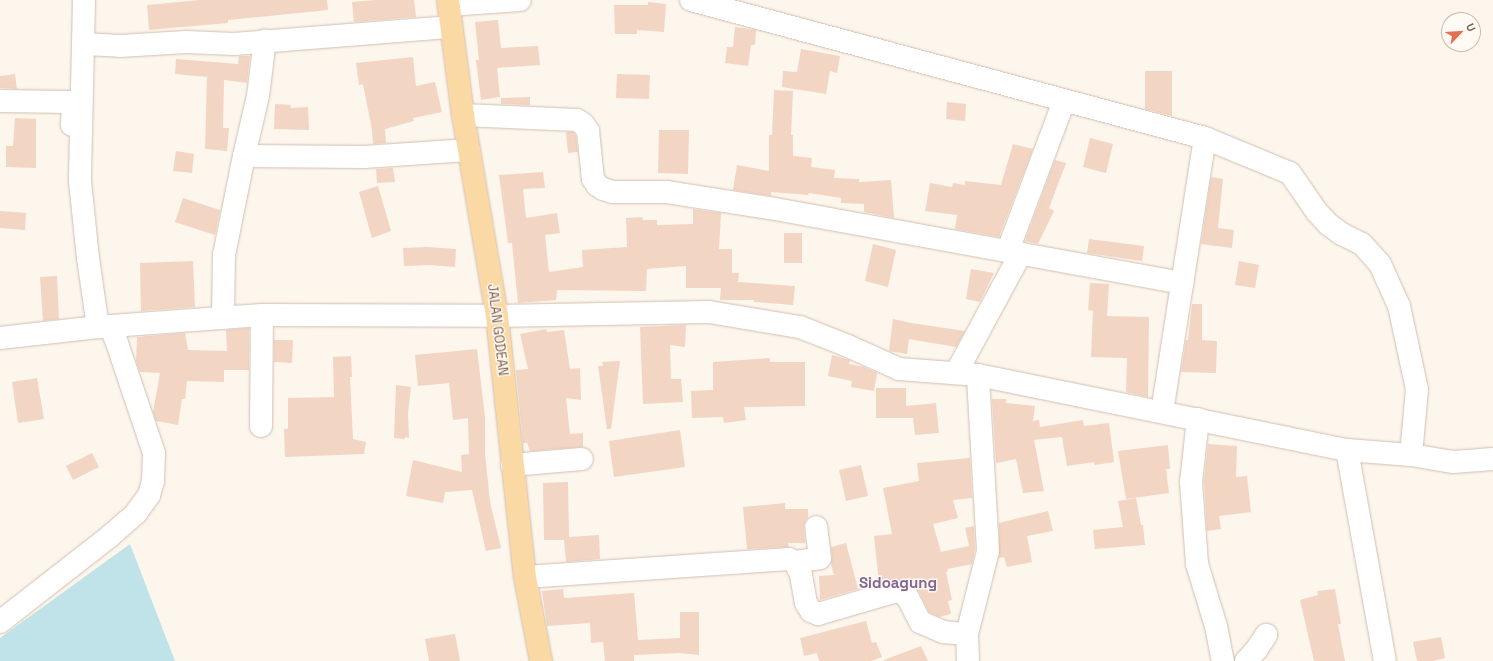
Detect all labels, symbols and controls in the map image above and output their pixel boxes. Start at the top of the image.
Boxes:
north arrow [1441,12,1481,52]
text: U [1463,21,1479,34]
street label: JALAN GODEAN [484,283,510,377]
district label: Sidoagung [859,574,937,592]

